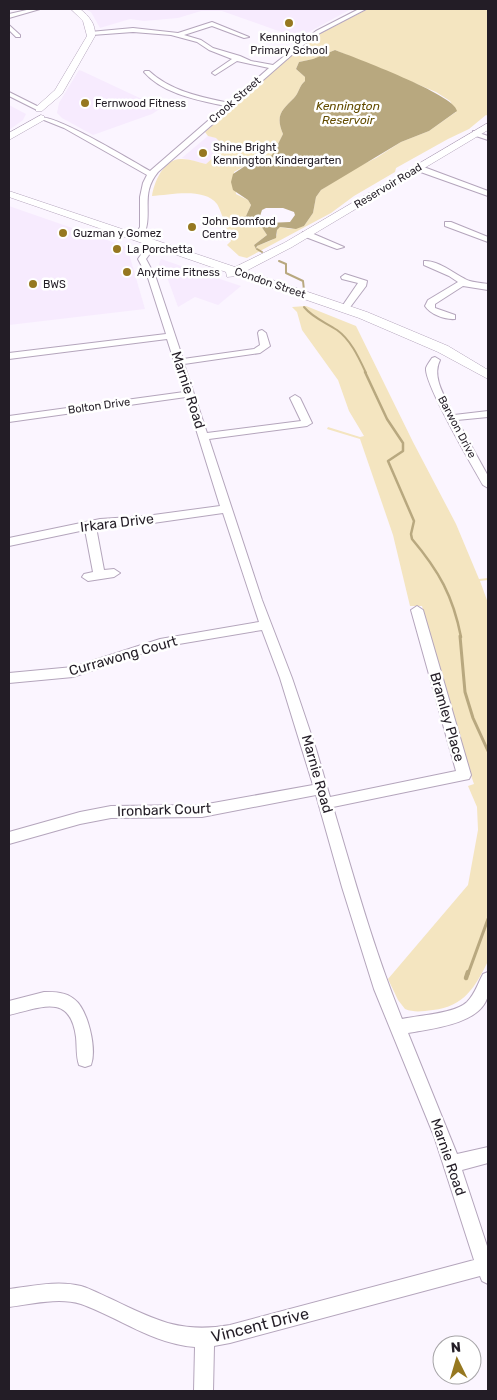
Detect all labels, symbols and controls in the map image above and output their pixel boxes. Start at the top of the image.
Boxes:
marker: Kennington Primary School [283,17,295,29]
place label: Kennington Primary School [250,31,328,57]
street label: Crook Street [207,74,264,126]
marker: Fernwood Fitness [79,97,91,109]
place label: Fernwood Fitness [95,97,187,110]
water label: Kennington Reservoir [316,99,380,127]
place label: Shine Bright Kennington Kindergarten [213,141,341,167]
marker: Shine Bright Kennington Kindergarten [197,147,209,159]
street label: Reservoir Road [352,161,424,211]
place label: John Bomford Centre [202,215,276,241]
marker: John Bomford Centre [186,221,198,233]
marker: Guzman y Gomez [57,227,69,239]
place label: Guzman y Gomez [73,227,162,240]
marker: La Porchetta [111,243,123,255]
place label: La Porchetta [127,243,193,256]
street label: Condon Street [233,265,308,301]
marker: Anytime Fitness [121,266,133,278]
place label: Anytime Fitness [137,266,220,279]
marker: BWS [27,278,39,290]
place label: BWS [43,278,66,291]
street label: Marnie Road [167,349,209,431]
street label: Barwon Drive [435,394,479,460]
street label: Bolton Drive [67,395,131,417]
street label: Irkara Drive [79,510,155,536]
street label: Currawong Court [67,632,180,680]
street label: Bramley Place [426,670,468,764]
street label: Marnie Road [298,733,336,815]
street label: Ironbark Court [117,800,212,820]
street label: Marnie Road [427,1116,469,1198]
street label: Vincent Drive [209,1304,311,1346]
north arrow [432,1335,482,1385]
text: N [450,1339,462,1356]

